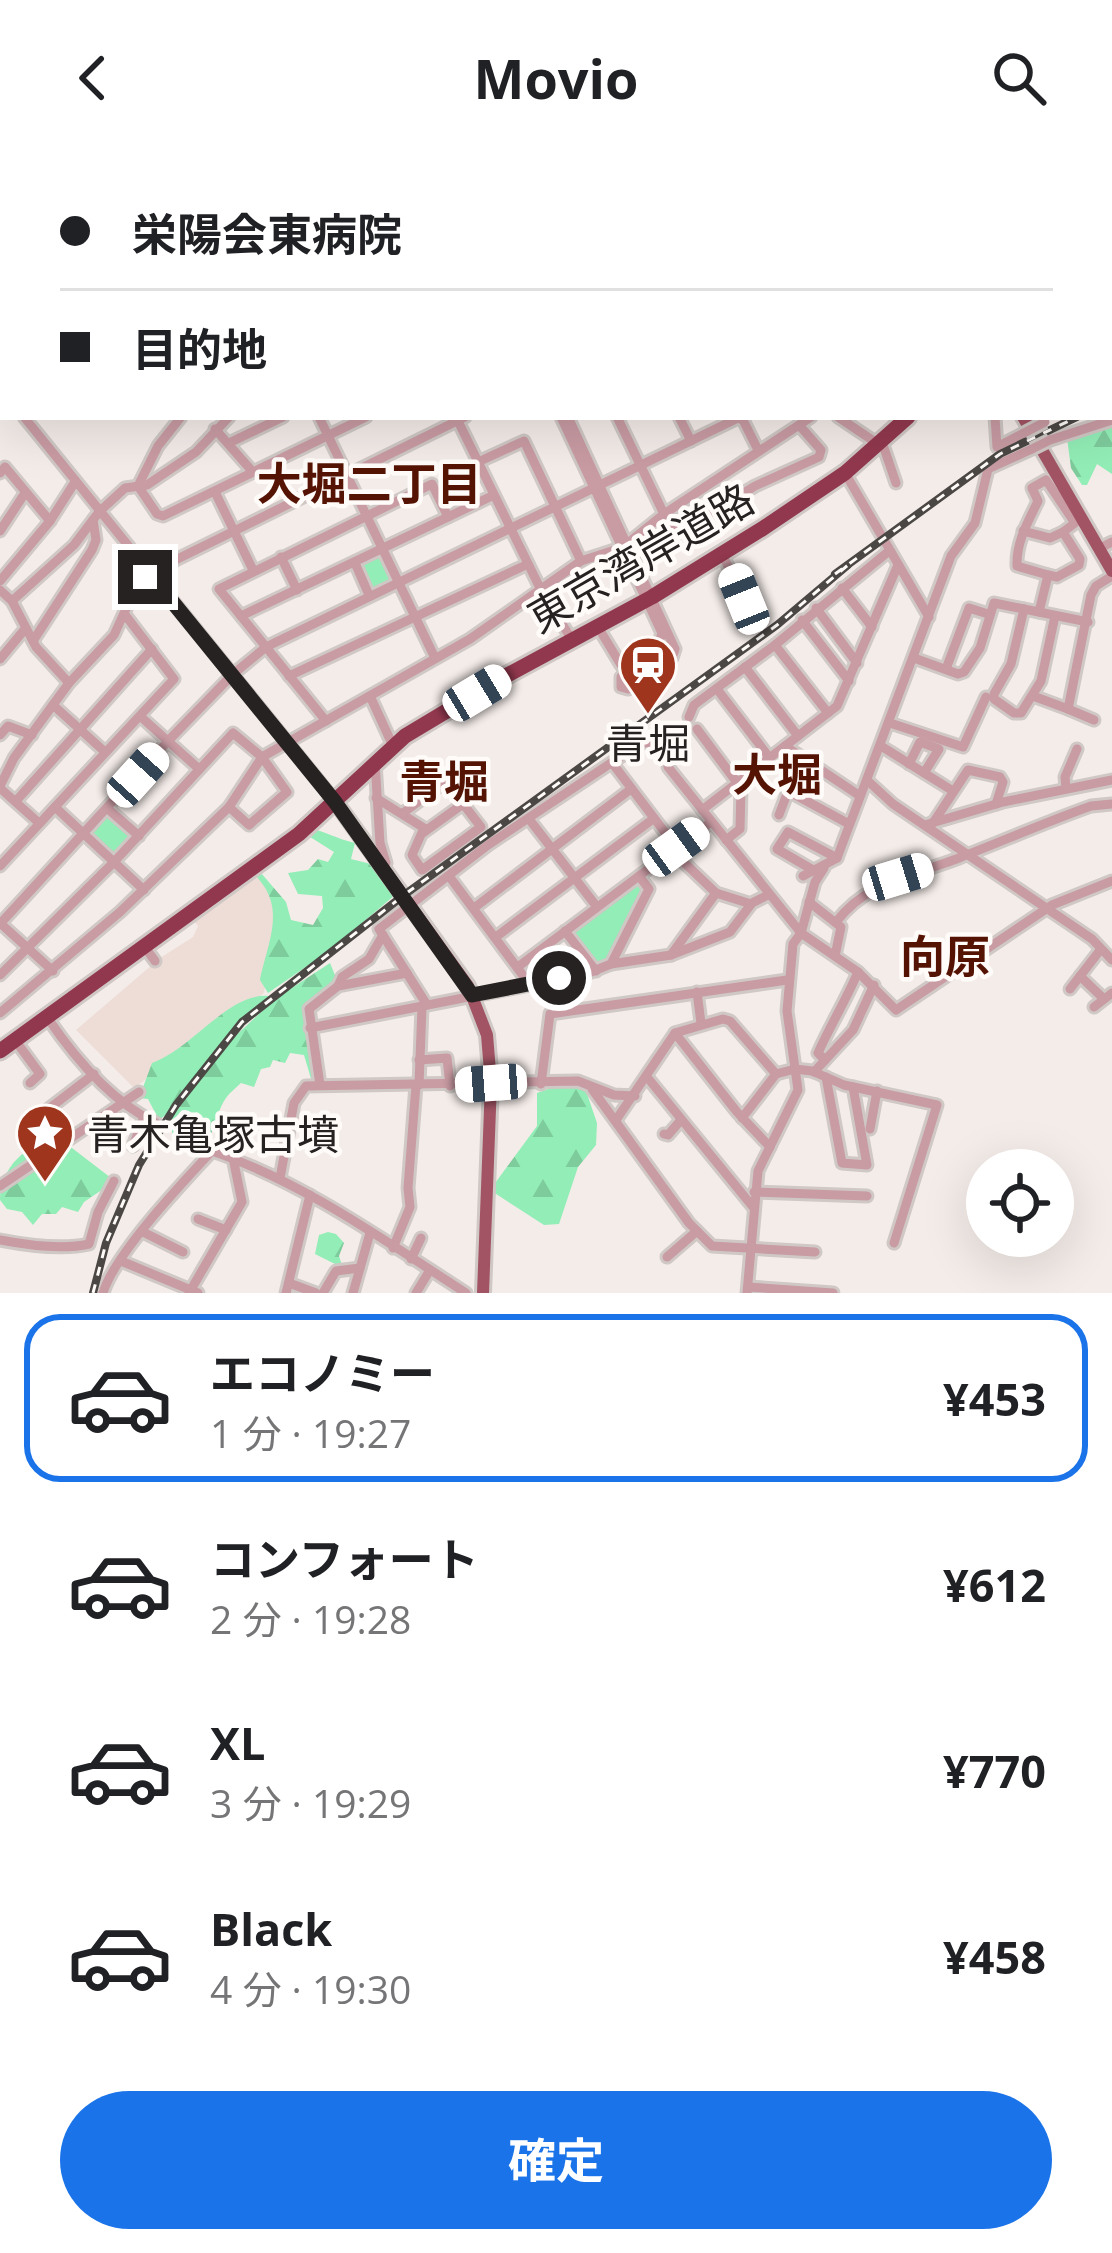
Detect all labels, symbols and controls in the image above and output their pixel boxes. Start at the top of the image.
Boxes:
text: Movio [474,41,638,115]
icon: back [60,45,126,111]
icon: search [986,45,1052,111]
text: 栄陽会東病院 [132,203,402,264]
text: 目的地 [132,318,267,379]
district label: 大堀二丁目 [256,452,482,513]
street label: 東京湾岸道路 [517,469,763,645]
route end [118,550,172,604]
car [714,559,774,639]
station icon: 青堀 [617,634,679,716]
car [437,659,517,727]
place label: 青堀 [606,714,690,771]
car [101,736,175,814]
district label: 大堀 [732,743,822,804]
district label: 青堀 [399,750,489,811]
car [636,811,716,883]
car [858,849,938,905]
district label: 向原 [900,925,990,986]
route start [532,951,586,1005]
car [454,1063,528,1103]
place icon: 青木亀塚古墳 [14,1102,76,1184]
place label: 青木亀塚古墳 [87,1105,339,1162]
map controls [966,1149,1074,1257]
button: locate [966,1149,1074,1257]
text: エコノミー [210,1342,435,1403]
icon: car [66,1344,174,1452]
text: ¥453 [943,1368,1046,1429]
text: 1 分 · 19:27 [210,1406,411,1459]
text: コンフォート [210,1528,479,1589]
icon: car [66,1530,174,1638]
text: ¥612 [943,1554,1046,1615]
text: 2 分 · 19:28 [210,1592,411,1645]
text: XL [210,1712,265,1773]
icon: car [66,1716,174,1824]
text: ¥770 [943,1740,1046,1801]
text: 3 分 · 19:29 [210,1776,411,1829]
text: Black [210,1898,332,1959]
icon: car [66,1902,174,2010]
text: ¥458 [943,1926,1046,1987]
text: 4 分 · 19:30 [210,1962,411,2015]
button: 確定 [60,2091,1052,2229]

